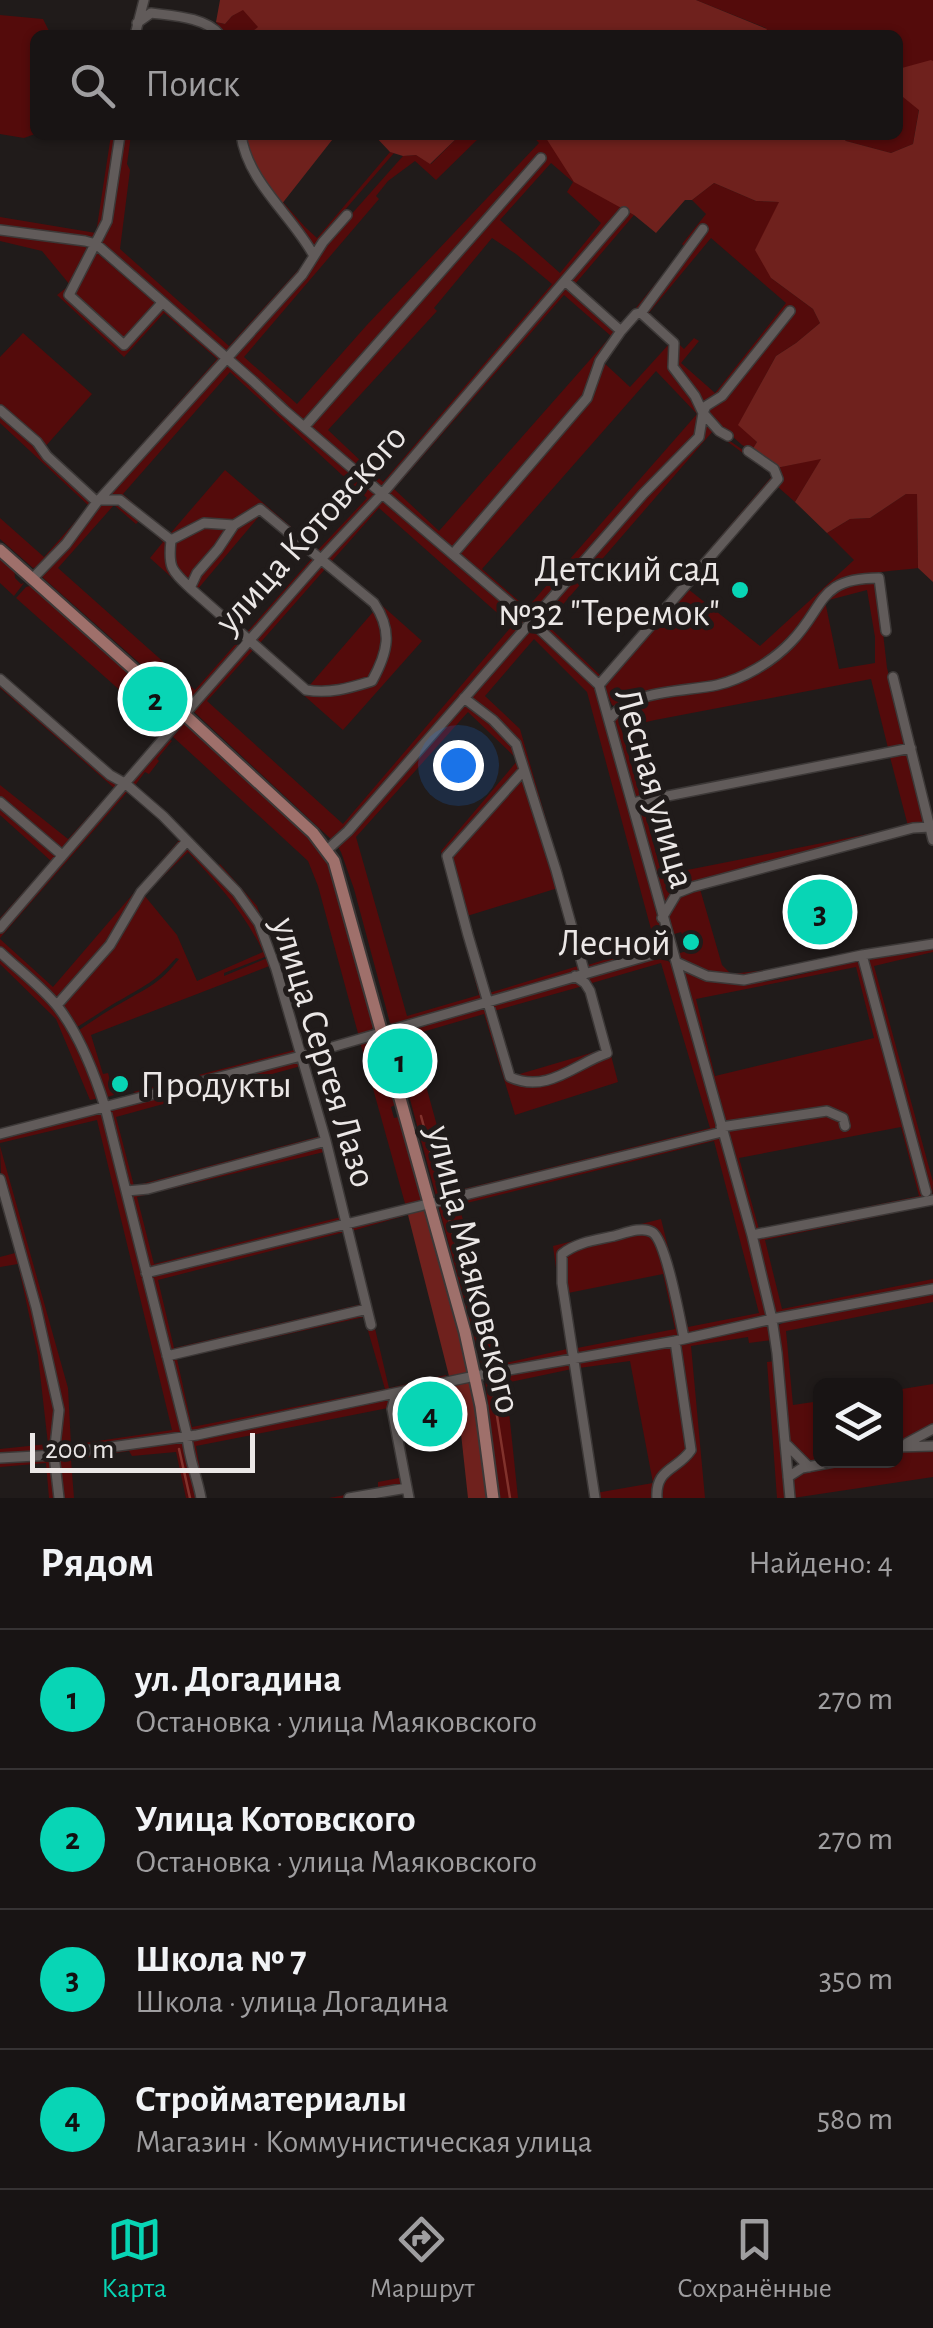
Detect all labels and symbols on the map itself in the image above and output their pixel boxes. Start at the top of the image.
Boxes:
street label: улица Котовского [208,418,414,641]
place label: Детский сад №32 "Теремок" [498,551,720,633]
marker: Детский сад №32 "Теремок" [729,579,751,601]
pin: 2 [122,662,188,736]
street label: Лесная улица [607,684,701,893]
your location [433,740,484,791]
pin: 3 [788,874,852,950]
street label: улица Сергея Лазо [264,912,382,1192]
place label: Лесной [558,925,671,963]
marker: Лесной [680,931,702,953]
pin: 1 [368,1024,432,1098]
place label: Продукты [140,1067,292,1105]
marker: Продукты [109,1073,131,1095]
street label: улица Маяковского [419,1121,527,1417]
pin: 4 [398,1376,462,1452]
scale bar [30,1428,255,1472]

